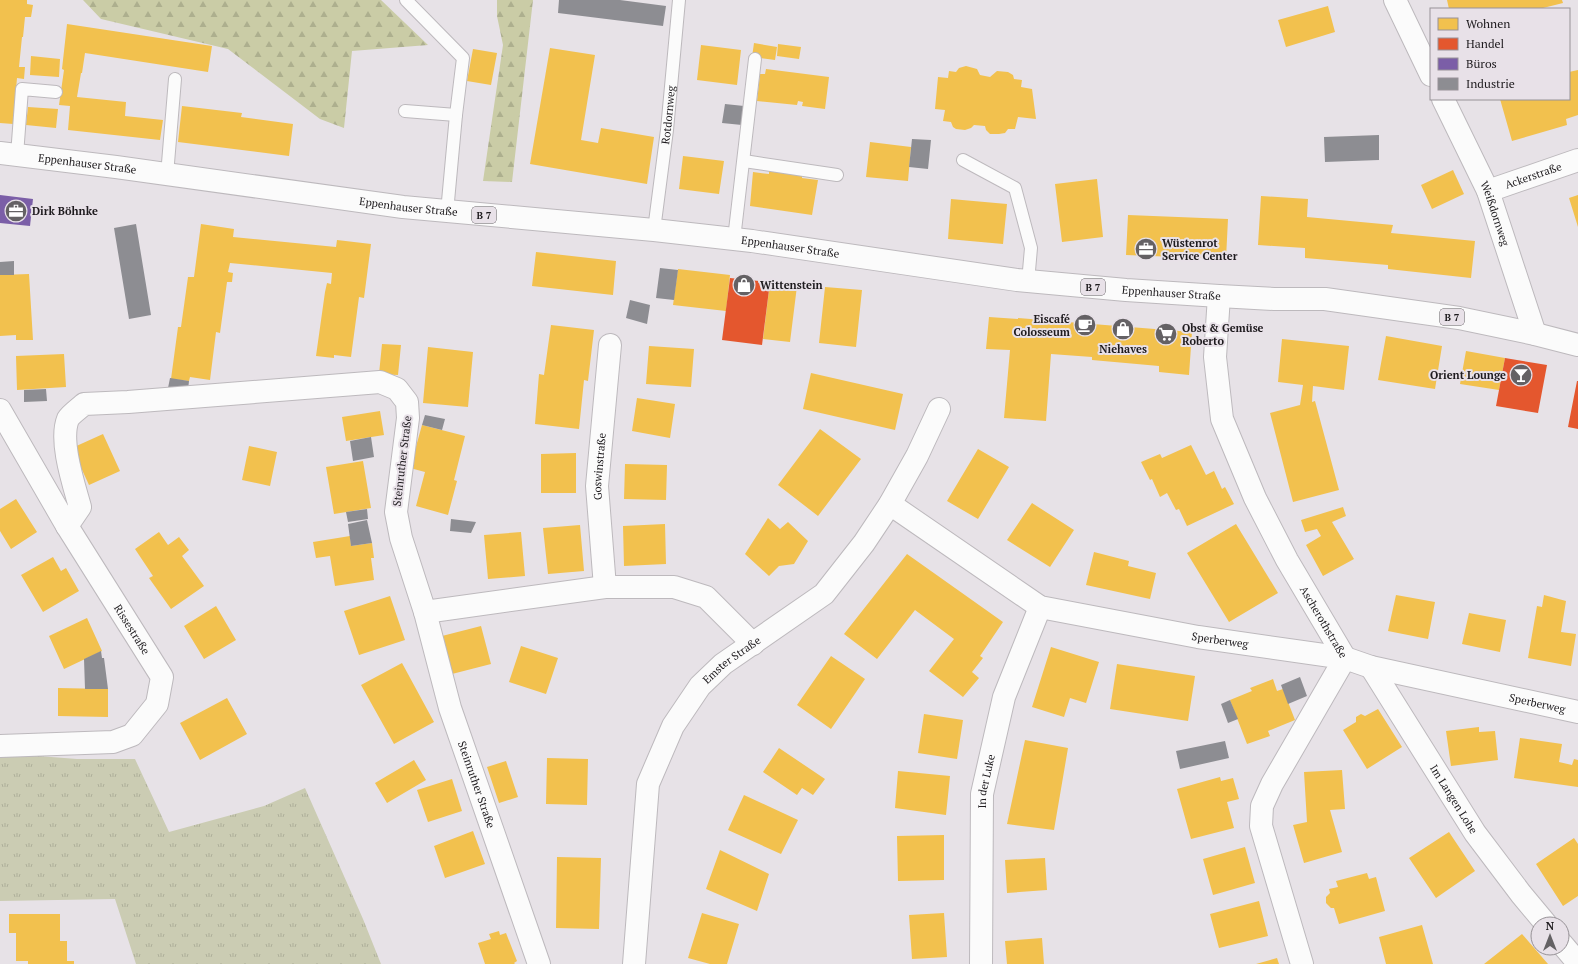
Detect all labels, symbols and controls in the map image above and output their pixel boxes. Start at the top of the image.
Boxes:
legend [1430,8,1570,100]
text: Wohnen [1466,16,1510,31]
text: Handel [1466,36,1505,51]
text: Büros [1466,56,1497,71]
text: Industrie [1466,76,1515,91]
street label: Rotdornweg [658,85,678,145]
street label: Eppenhauser Straße [37,151,138,177]
street label: Ackerstraße [1503,159,1564,192]
street label: Weißdornweg [1477,179,1513,248]
street label: Eppenhauser Straße [358,194,459,219]
office icon: Dirk Böhnke [3,198,29,224]
place label: Dirk Böhnke [32,204,98,218]
road number: B 7 [472,207,496,223]
street label: Eppenhauser Straße [741,233,841,261]
office icon: Wüstenrot Service Center [1133,236,1159,262]
place label: Wüstenrot Service Center [1162,236,1238,263]
shop icon: Wittenstein [731,272,757,298]
place label: Wittenstein [760,278,823,292]
road number: B 7 [1081,279,1105,295]
street label: Eppenhauser Straße [1121,283,1222,303]
road number: B 7 [1440,309,1464,325]
place label: Eiscafé Colosseum [1013,312,1071,339]
cafe icon: Eiscafé Colosseum [1072,312,1098,338]
shop icon: Niehaves [1110,316,1136,342]
supermarket icon: Obst & Gemüse Roberto [1153,321,1179,347]
place label: Obst & Gemüse Roberto [1182,321,1264,348]
place label: Niehaves [1099,342,1147,356]
bar icon: Orient Lounge [1508,362,1534,388]
place label: Orient Lounge [1430,368,1506,382]
street label: Steinruther Straße [389,414,415,507]
street label: Goswinstraße [590,432,609,501]
street label: Ascherothstraße [1297,583,1351,661]
street label: Rissestraße [111,602,153,657]
street label: Sperberweg [1190,629,1249,651]
street label: Emster Straße [700,633,764,687]
street label: Sperberweg [1508,690,1567,716]
street label: Steinruther Straße [455,739,498,830]
street label: In der Luke [975,752,998,809]
street label: Im Langen Lohe [1427,762,1481,837]
north arrow [1530,916,1570,956]
text: N [1546,919,1555,933]

